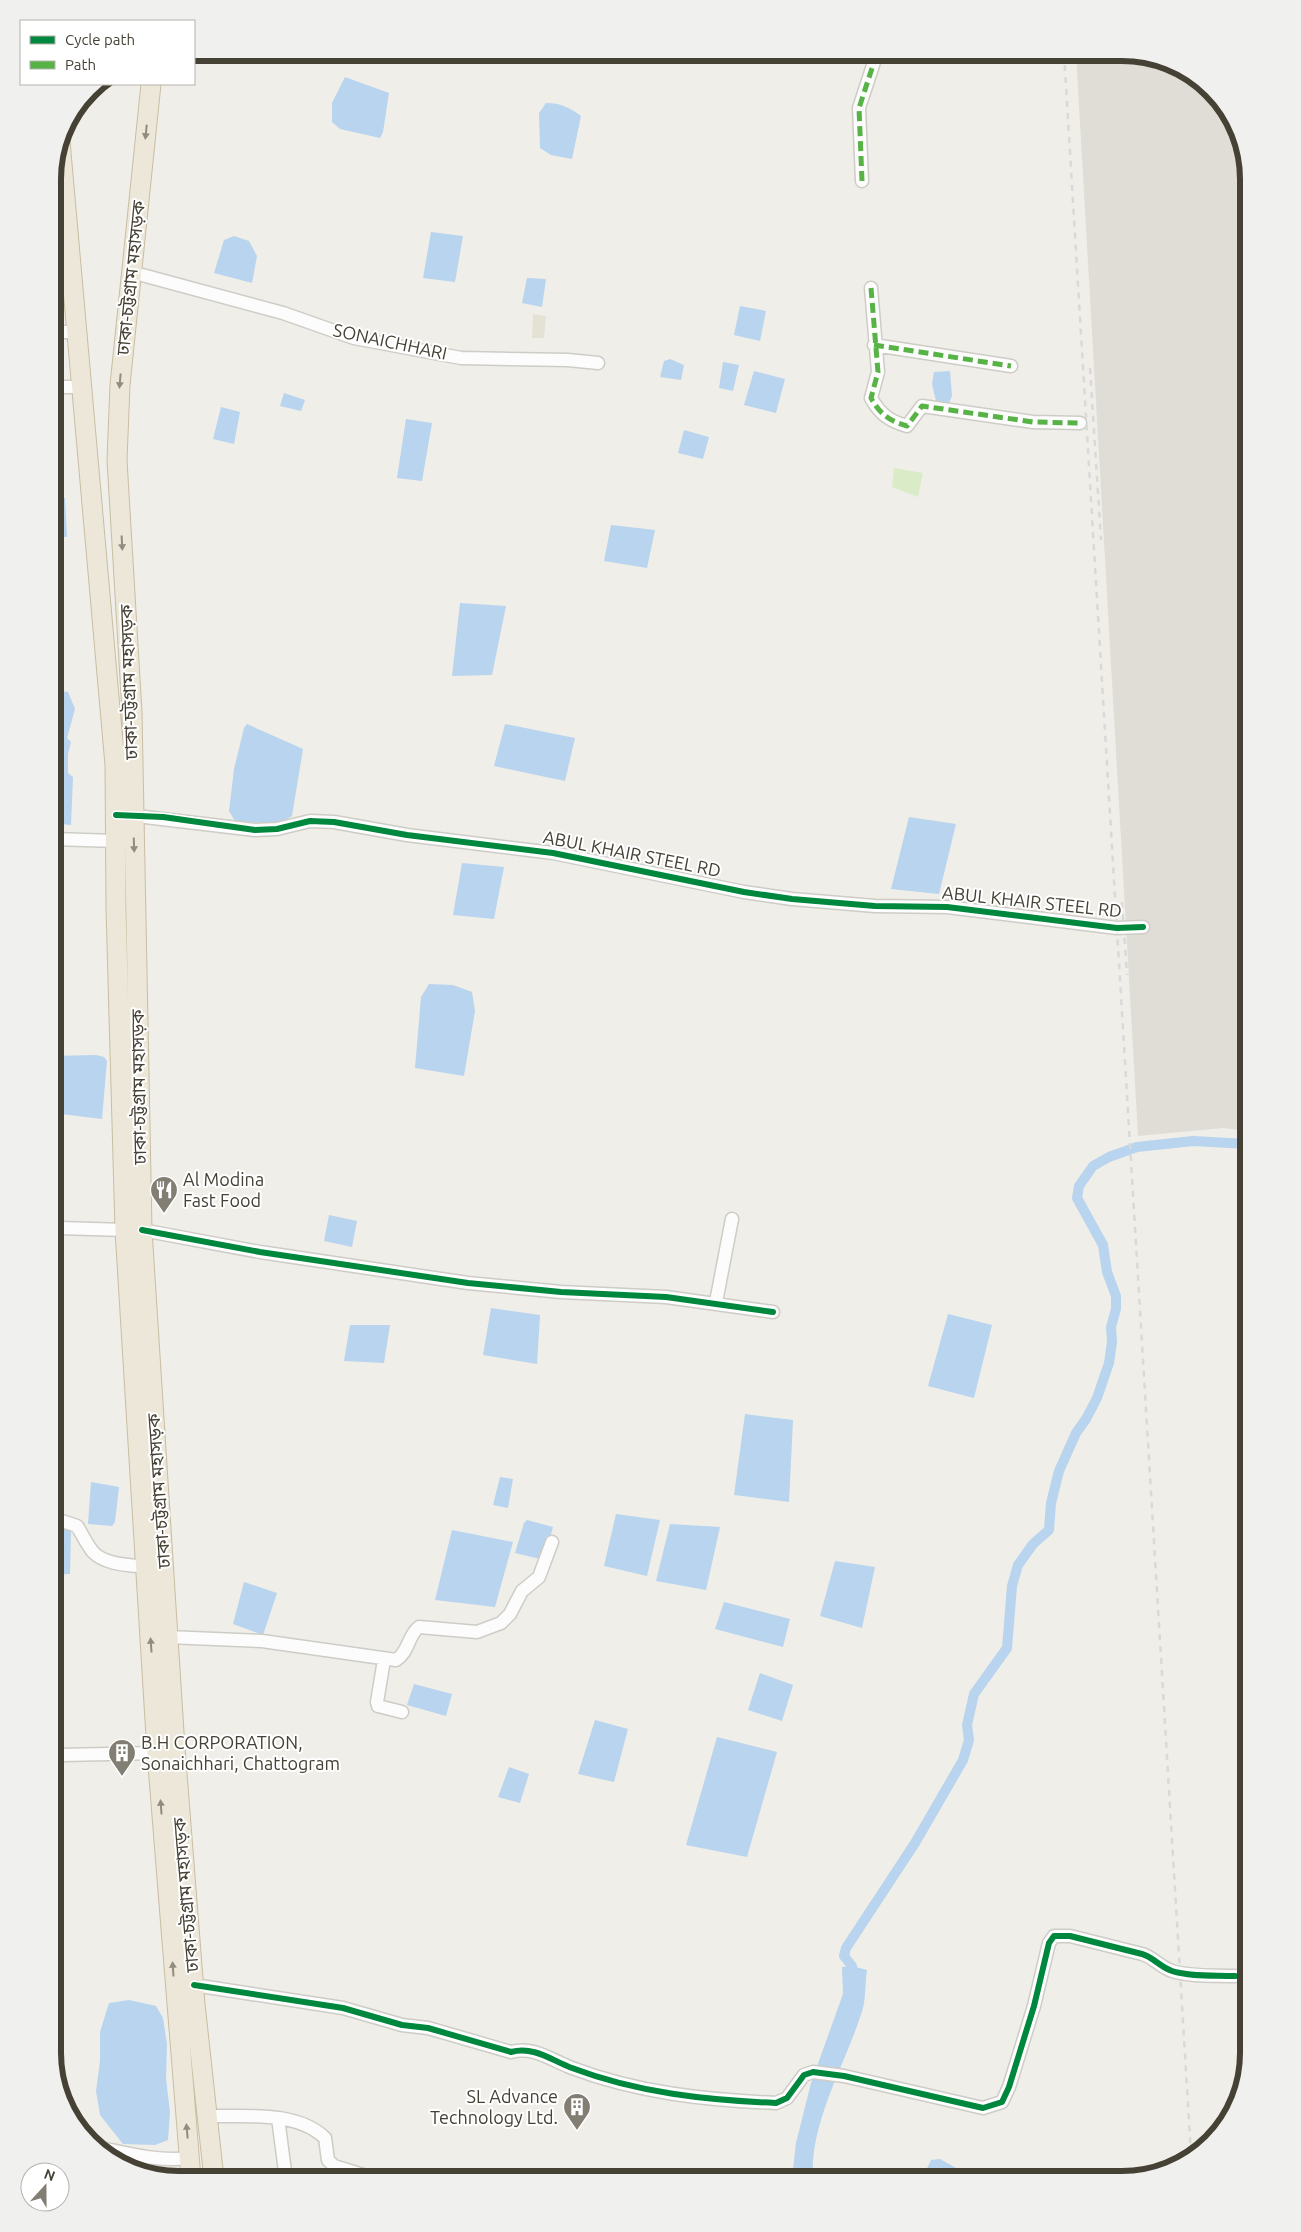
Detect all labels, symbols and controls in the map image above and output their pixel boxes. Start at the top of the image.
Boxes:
legend [20,20,195,85]
text: Cycle path [65,31,135,48]
text: Path [65,56,96,73]
one-way arrow [142,125,150,141]
street label: ঢাকা-চট্টগ্রাম মহাসড়ক [112,199,148,357]
street label: SONAICHHARI [331,319,449,363]
one-way arrow [116,373,124,389]
one-way arrow [119,535,127,551]
street label: ঢাকা-চট্টগ্রাম মহাসড়ক [115,604,141,761]
street label: ABUL KHAIR STEEL RD [542,826,723,880]
one-way arrow [130,838,138,854]
street label: ABUL KHAIR STEEL RD [941,882,1123,920]
street label: ঢাকা-চট্টগ্রাম মহাসড়ক [127,1009,149,1166]
place label: Al Modina Fast Food [183,1169,264,1210]
restaurant icon: Al Modina Fast Food [149,1175,179,1214]
street label: ঢাকা-চট্টগ্রাম মহাসড়ক [143,1412,173,1570]
one-way arrow [146,1636,154,1652]
place label: B.H CORPORATION, Sonaichhari, Chattogram [141,1732,340,1773]
building icon: B.H CORPORATION, Sonaichhari, Chattogram [107,1738,137,1777]
one-way arrow [157,1798,165,1814]
street label: ঢাকা-চট্টগ্রাম মহাসড়ক [168,1816,202,1974]
one-way arrow [168,1961,176,1977]
place label: SL Advance Technology Ltd. [430,2086,558,2127]
building icon: SL Advance Technology Ltd. [562,2092,592,2131]
one-way arrow [183,2122,191,2138]
north arrow [20,2162,70,2212]
text: N [42,2166,57,2184]

